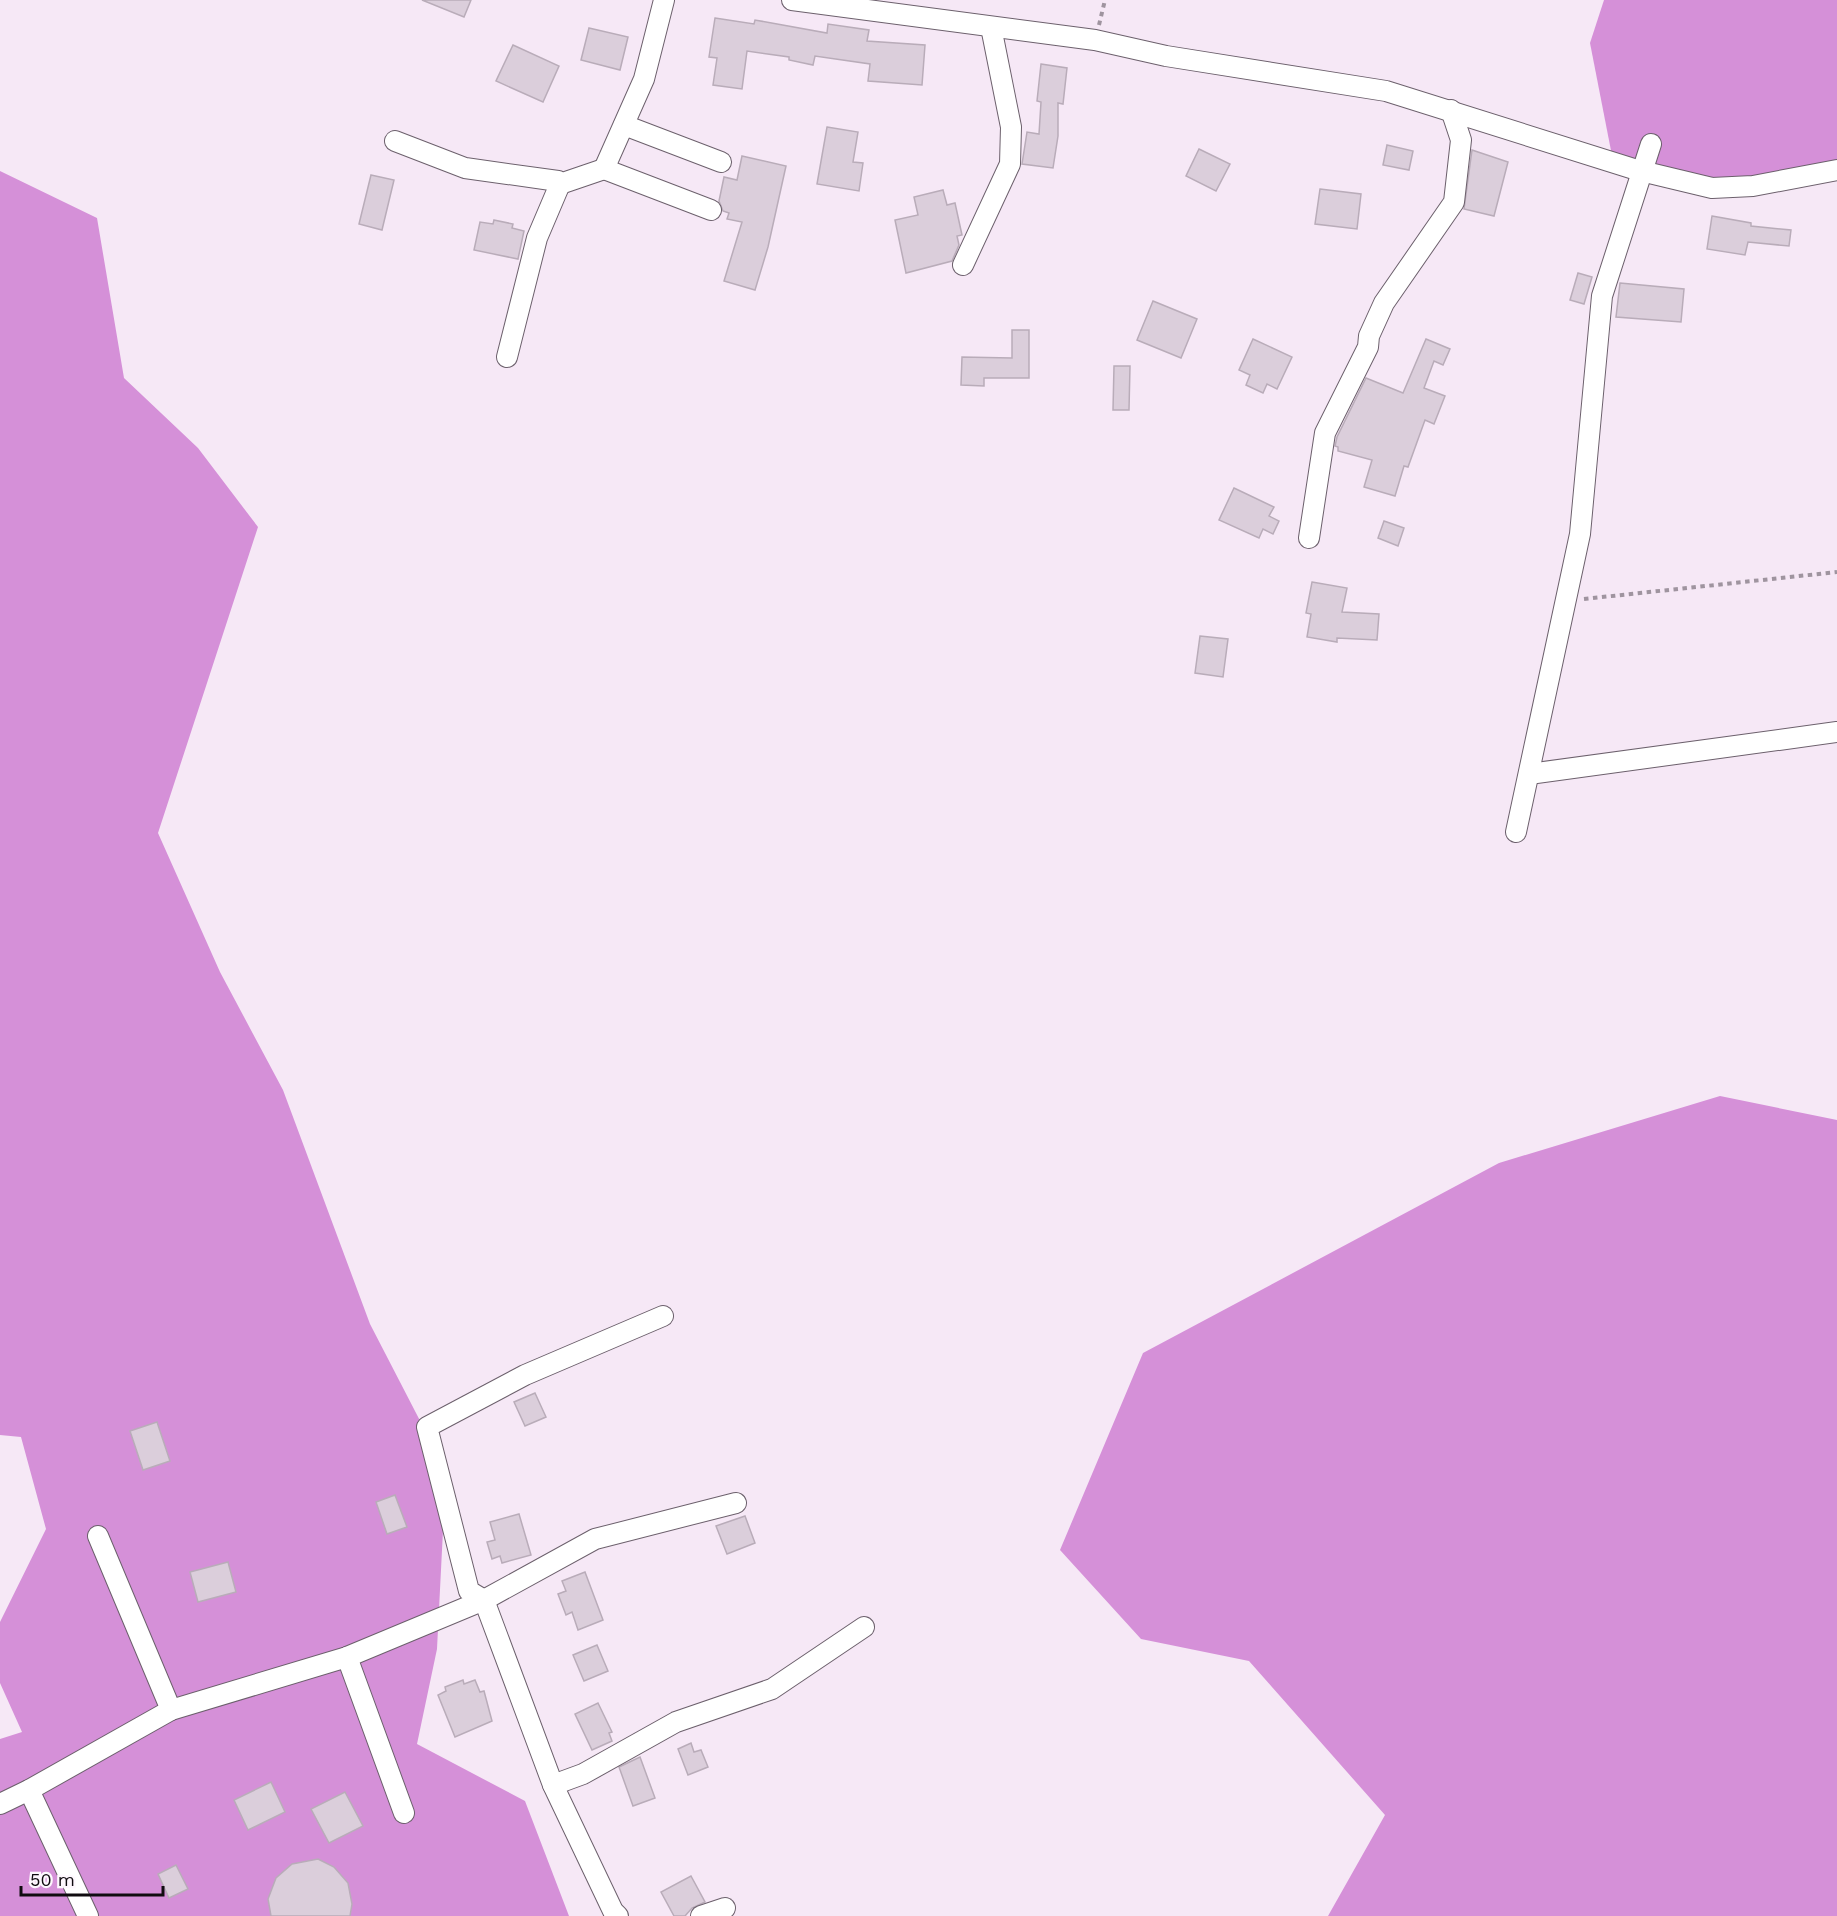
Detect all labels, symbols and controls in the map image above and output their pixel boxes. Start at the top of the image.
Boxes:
scale bar [21,1859,164,1897]
text: 50 m [30,1869,75,1890]

